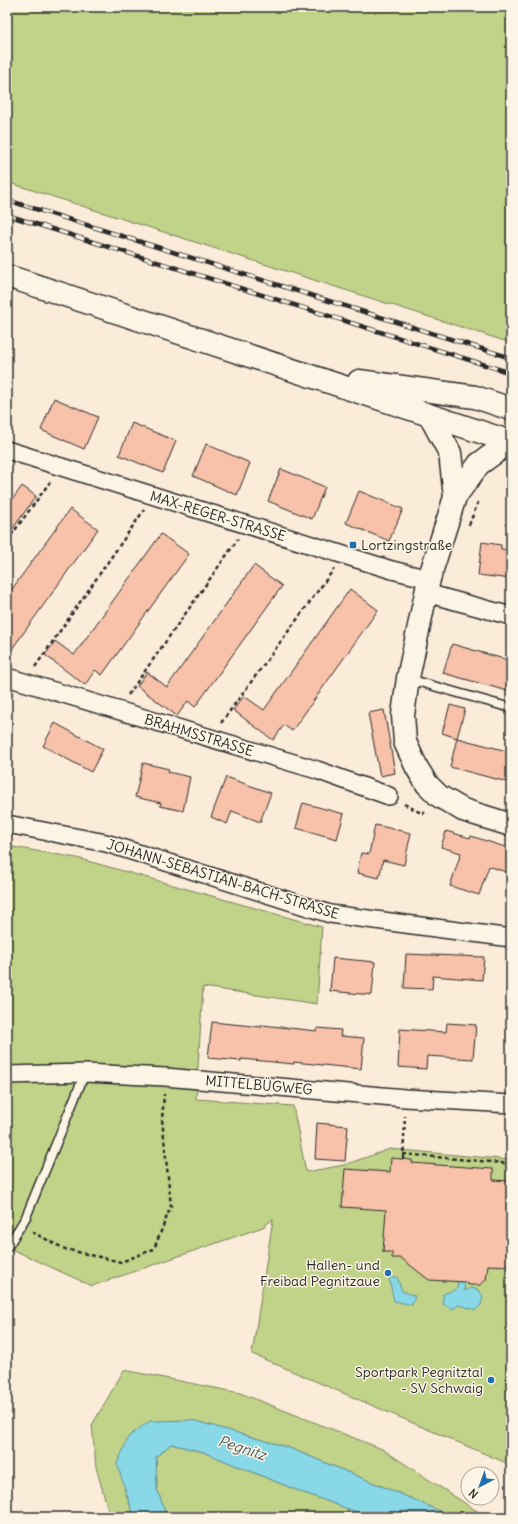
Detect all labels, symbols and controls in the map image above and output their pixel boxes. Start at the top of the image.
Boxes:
street label: MAX-REGER-STRASSE [148,487,288,545]
place label: Lortzingstraße [361,536,452,554]
marker: Lortzingstraße [348,540,358,550]
street label: BRAHMSSTRASSE [142,710,256,760]
street label: JOHANN-SEBASTIAN-BACH-STRASSE [105,835,341,923]
street label: MITTELBÜGWEG [205,1071,313,1099]
place label: Hallen- und Freibad Pegnitzaue [260,1256,380,1290]
marker: Hallen- und Freibad Pegnitzaue [383,1268,393,1278]
place label: Sportpark Pegnitztal - SV Schwaig [355,1363,483,1397]
marker: Sportpark Pegnitztal - SV Schwaig [486,1375,496,1385]
water label: Pegnitz [216,1431,270,1465]
north arrow [460,1466,500,1506]
text: N [466,1486,481,1501]

